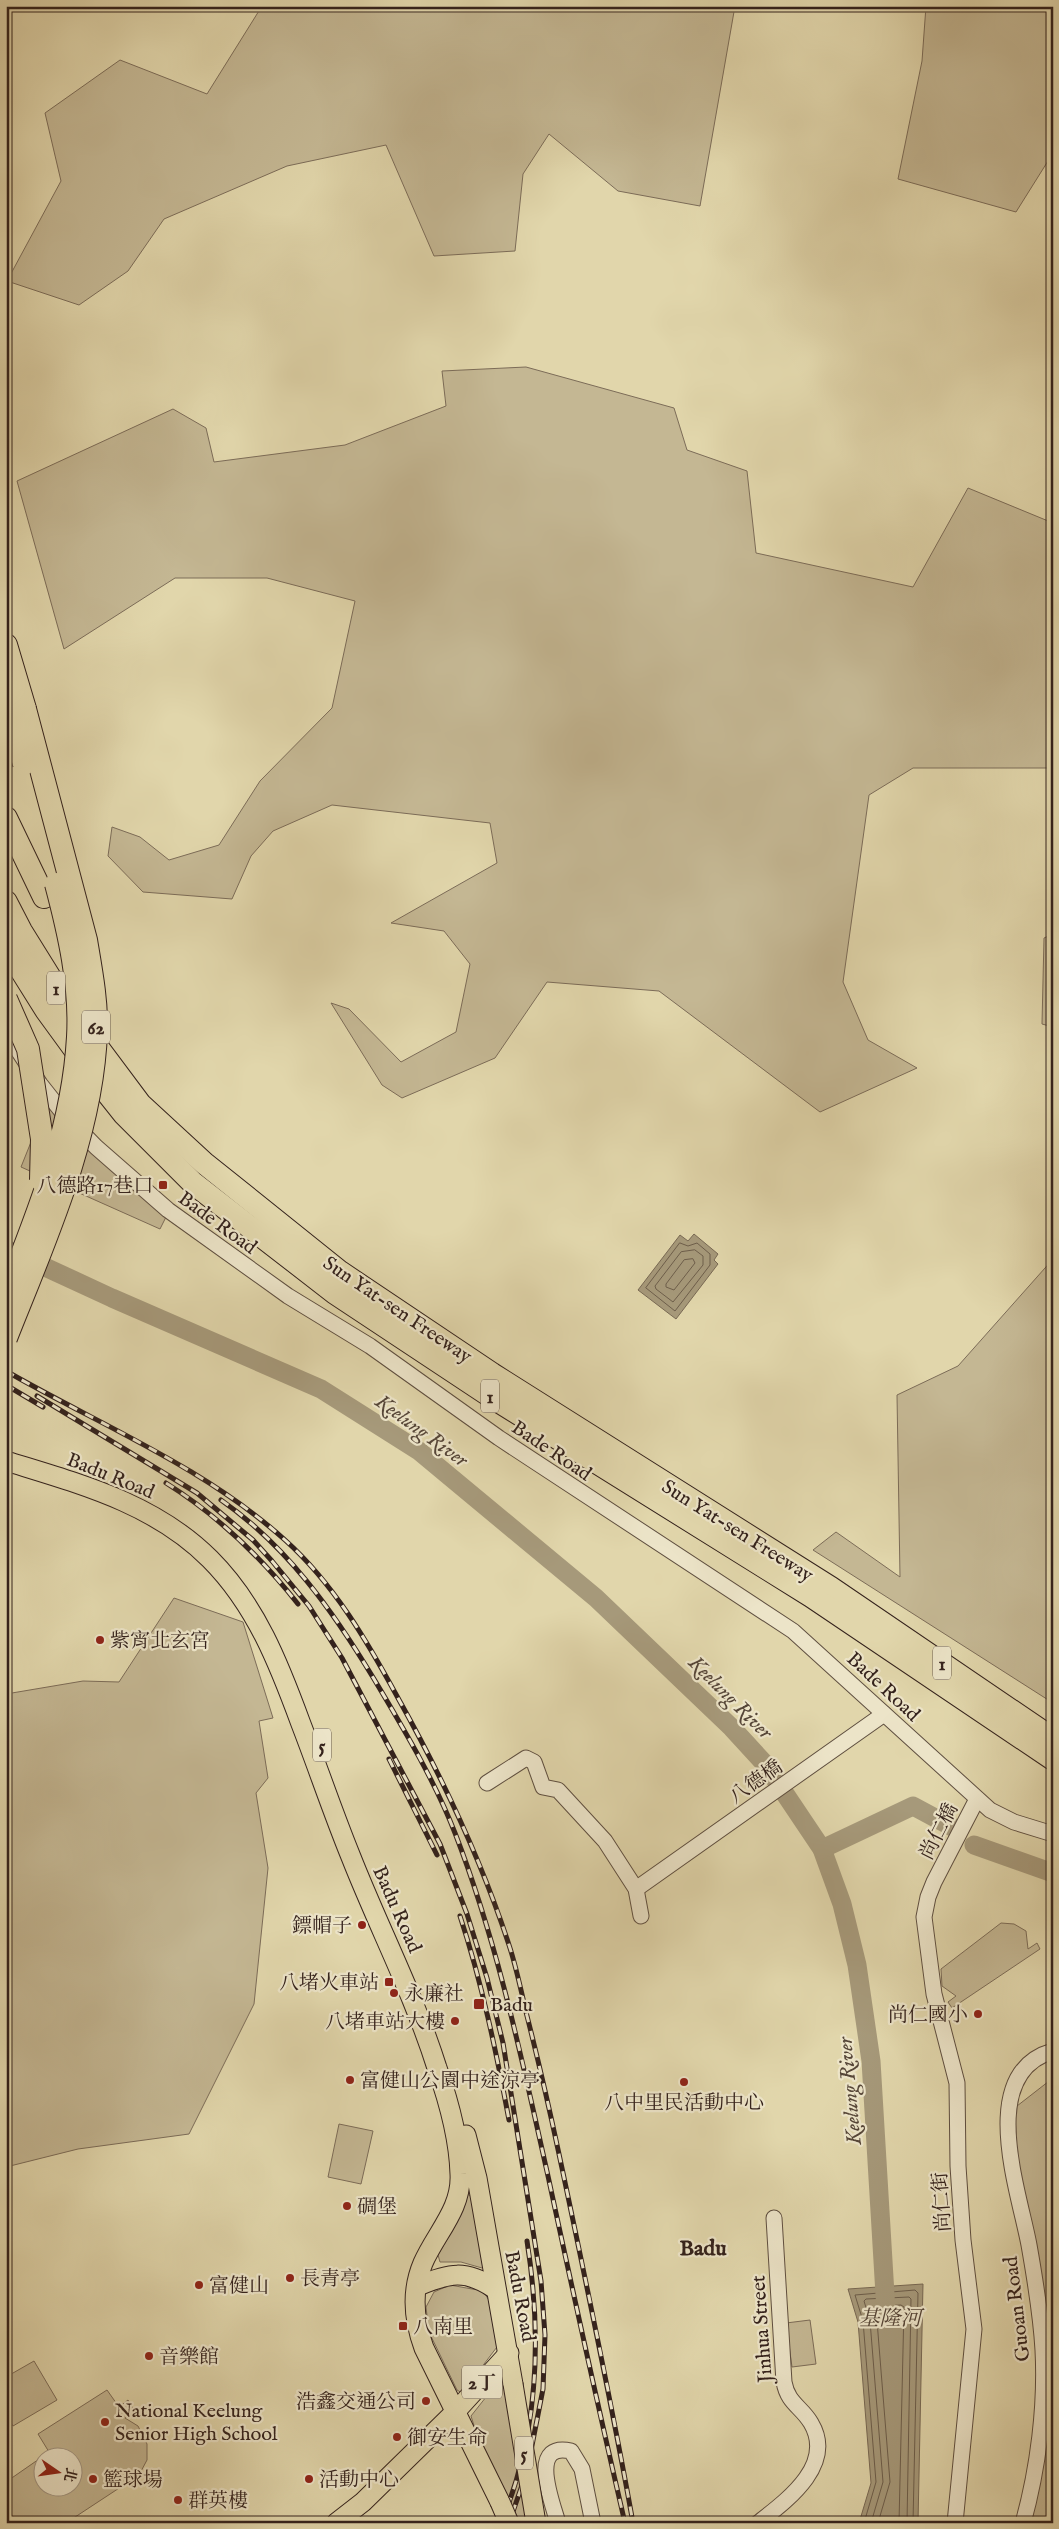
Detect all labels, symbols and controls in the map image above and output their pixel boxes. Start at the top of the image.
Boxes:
road number: 1 [47,971,65,1004]
road number: 62 [82,1010,110,1044]
place label: 八德路17巷口 [36,1174,153,1199]
marker: 八德路17巷口 [157,1179,169,1191]
street label: Bade Road [173,1186,262,1260]
street label: Sun Yat-sen Freeway [318,1251,477,1369]
road number: 1 [481,1380,499,1412]
water label: Keelung River [369,1388,473,1474]
street label: Bade Road [506,1415,596,1487]
street label: Badu Road [63,1447,158,1505]
street label: Sun Yat-sen Freeway [657,1474,818,1588]
place label: 紫宵北玄宮 [110,1629,210,1654]
marker: 紫宵北玄宮 [94,1634,106,1646]
road number: 1 [933,1646,951,1680]
street label: Bade Road [841,1647,925,1728]
water label: Keelung River [681,1650,778,1746]
road number: 5 [313,1728,331,1762]
street label: 八德橋 [724,1755,788,1810]
street label: 尚仁橋 [915,1799,964,1864]
street label: Badu Road [366,1862,427,1957]
place label: 鏢帽子 [292,1914,352,1939]
marker: 鏢帽子 [356,1919,368,1931]
place label: 八堵火車站 [279,1971,379,1996]
marker: 八堵火車站 [383,1976,395,1988]
place label: 永廉社 [404,1982,464,2007]
marker: 永廉社 [388,1987,400,1999]
place label: Badu [490,1993,533,2018]
marker: Badu [472,1997,486,2011]
place label: 尚仁國小 [888,2003,968,2028]
marker: 尚仁國小 [972,2008,984,2020]
place label: 八堵車站大樓 [325,2010,445,2035]
marker: 八堵車站大樓 [449,2015,461,2027]
water label: Keelung River [832,2035,869,2147]
place label: 富健山公園中途涼亭 [360,2069,540,2094]
marker: 富健山公園中途涼亭 [344,2074,356,2086]
marker: 八中里民活動中心 [678,2076,690,2088]
place label: 八中里民活動中心 [604,2091,764,2116]
street label: 尚仁街 [928,2171,957,2233]
place label: 碉堡 [357,2195,397,2220]
marker: 碉堡 [341,2200,353,2212]
district label: Badu [679,2235,727,2263]
street label: Badu Road [498,2249,541,2344]
street label: Guoan Road [999,2254,1036,2363]
place label: 長青亭 [300,2267,360,2292]
marker: 長青亭 [284,2272,296,2284]
place label: 富健山 [209,2274,269,2299]
street label: Jinhua Street [746,2274,779,2385]
marker: 富健山 [193,2279,205,2291]
water label: 基隆河 [859,2306,925,2333]
place label: 八南里 [413,2315,473,2340]
marker: 八南里 [397,2320,409,2332]
place label: 音樂館 [159,2345,219,2370]
marker: 音樂館 [143,2350,155,2362]
road number: 2丁 [462,2366,502,2398]
place label: 浩鑫交通公司 [296,2390,416,2415]
marker: 浩鑫交通公司 [420,2395,432,2407]
place label: National Keelung Senior High School [115,2399,278,2447]
marker: National Keelung Senior High School [99,2416,111,2428]
place label: 御安生命 [407,2426,487,2451]
marker: 御安生命 [391,2431,403,2443]
road number: 5 [515,2436,533,2470]
north arrow [32,2446,82,2496]
text: 北 [59,2466,80,2484]
place label: 籃球場 [103,2468,163,2493]
place label: 活動中心 [319,2468,399,2493]
marker: 籃球場 [87,2473,99,2485]
marker: 活動中心 [303,2473,315,2485]
place label: 群英樓 [188,2489,248,2514]
marker: 群英樓 [172,2494,184,2506]

